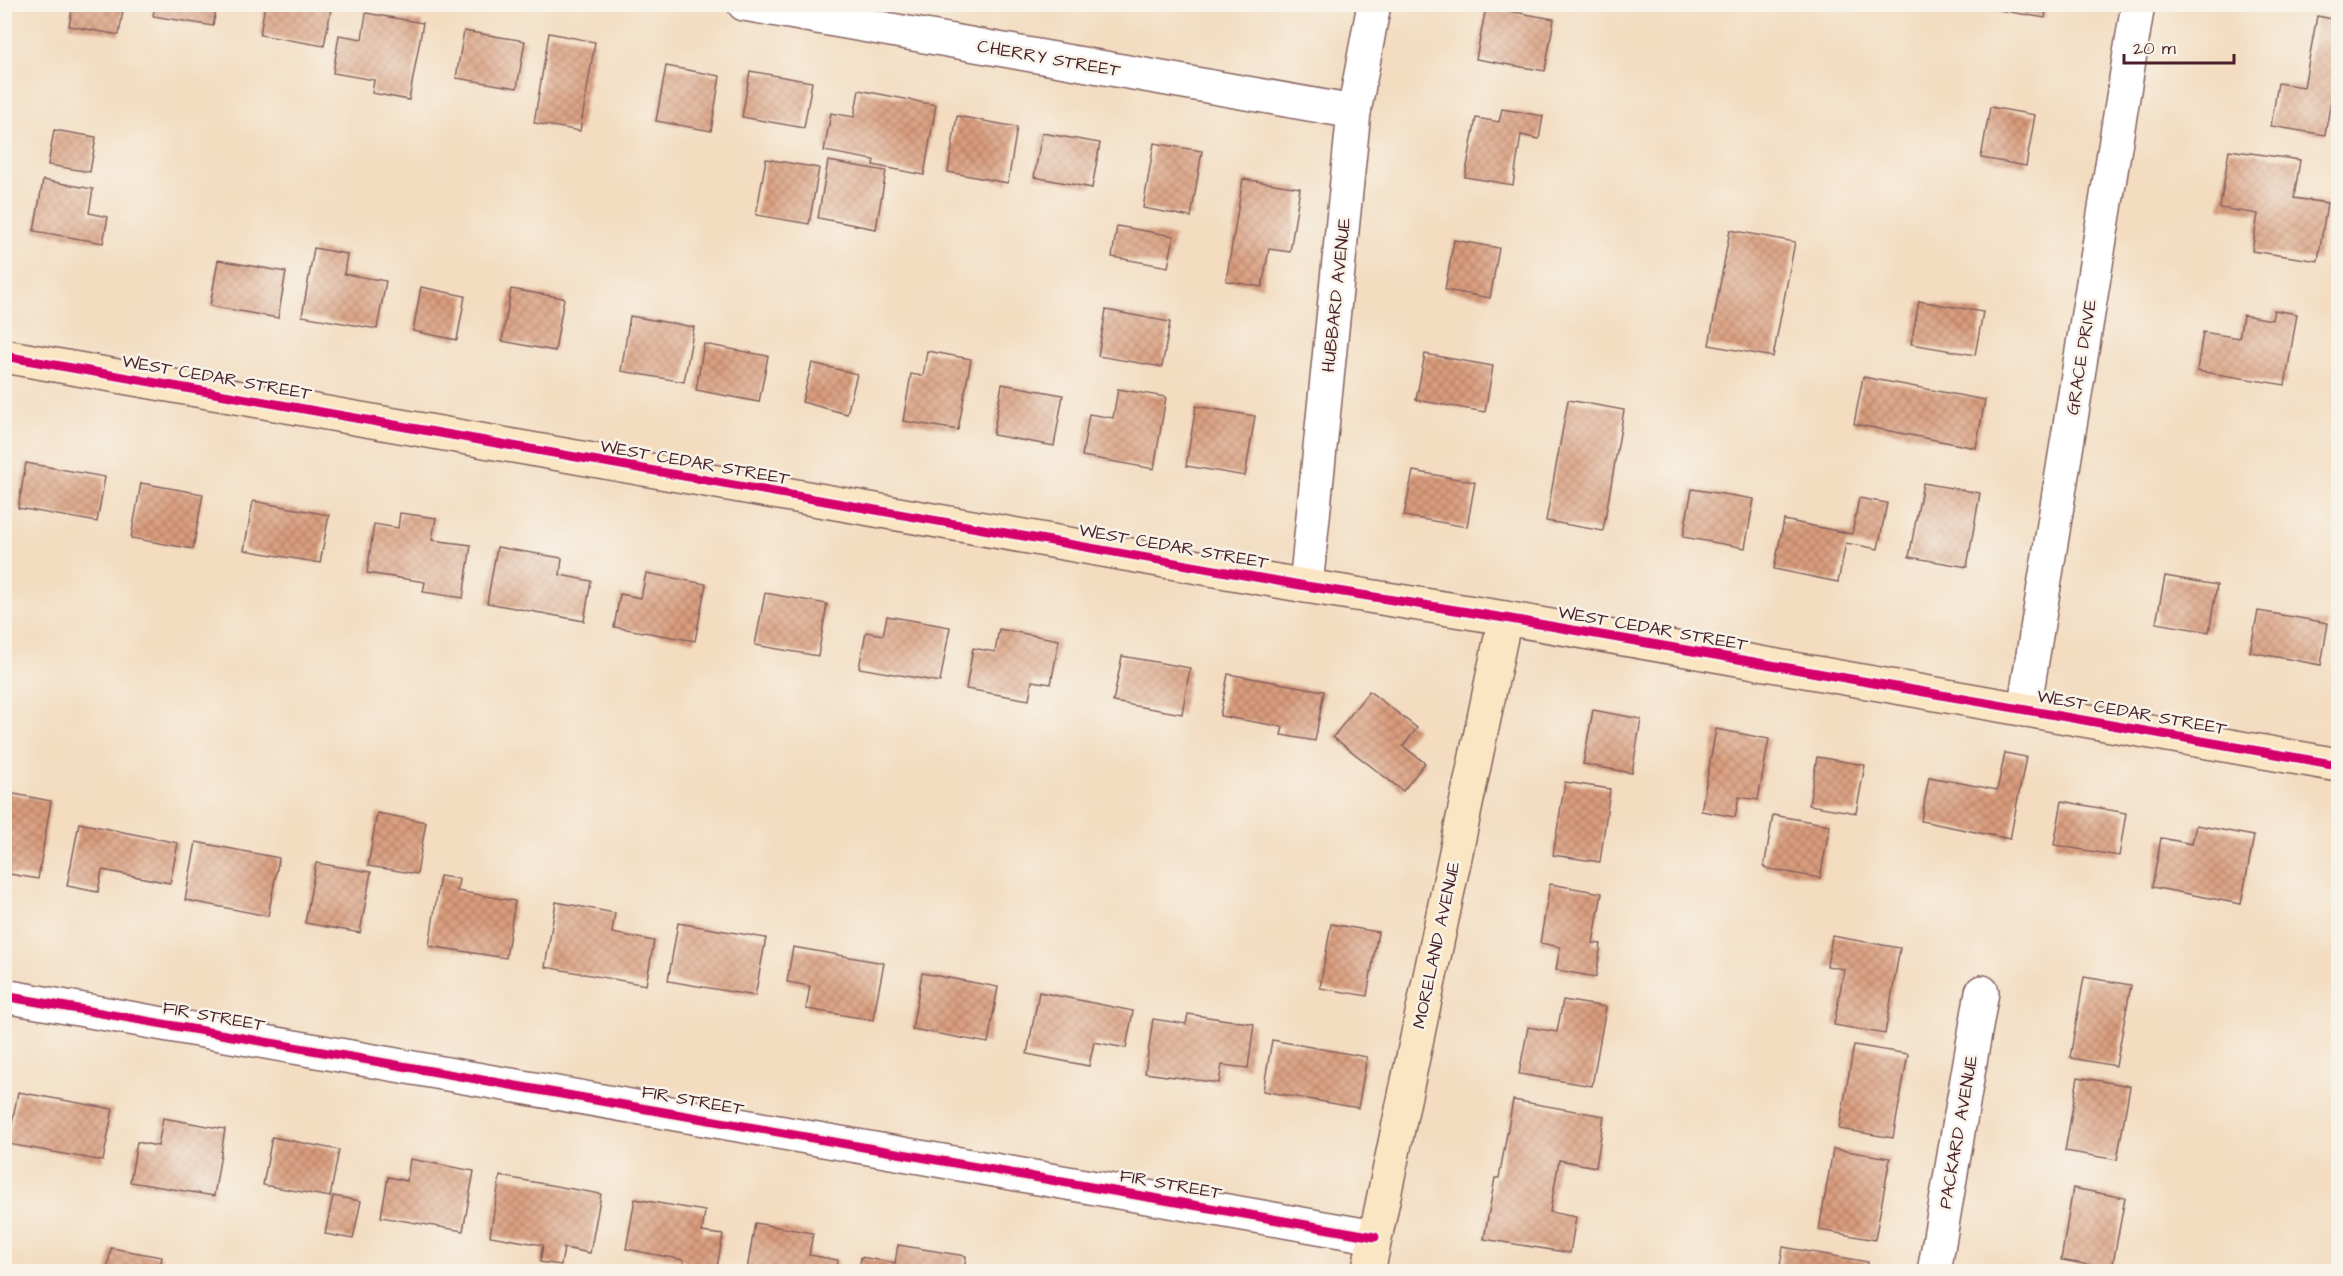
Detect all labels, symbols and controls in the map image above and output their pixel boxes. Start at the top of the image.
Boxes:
scale bar [2124,27,2234,65]
street label: CHERRY STREET [975,34,1123,84]
text: 20 m [2133,36,2176,61]
street label: HUBBARD AVENUE [1316,216,1357,374]
street label: GRACE DRIVE [2060,297,2103,417]
street label: WEST CEDAR STREET [120,348,315,407]
street label: WEST CEDAR STREET [598,433,793,492]
street label: WEST CEDAR STREET [1077,517,1272,576]
street label: WEST CEDAR STREET [1556,599,1751,658]
street label: WEST CEDAR STREET [2035,683,2230,742]
street label: MORELAND AVENUE [1407,859,1466,1031]
street label: FIR STREET [161,995,268,1038]
street label: PACKARD AVENUE [1933,1053,1984,1211]
street label: FIR STREET [640,1079,747,1122]
street label: FIR STREET [1118,1163,1225,1206]

